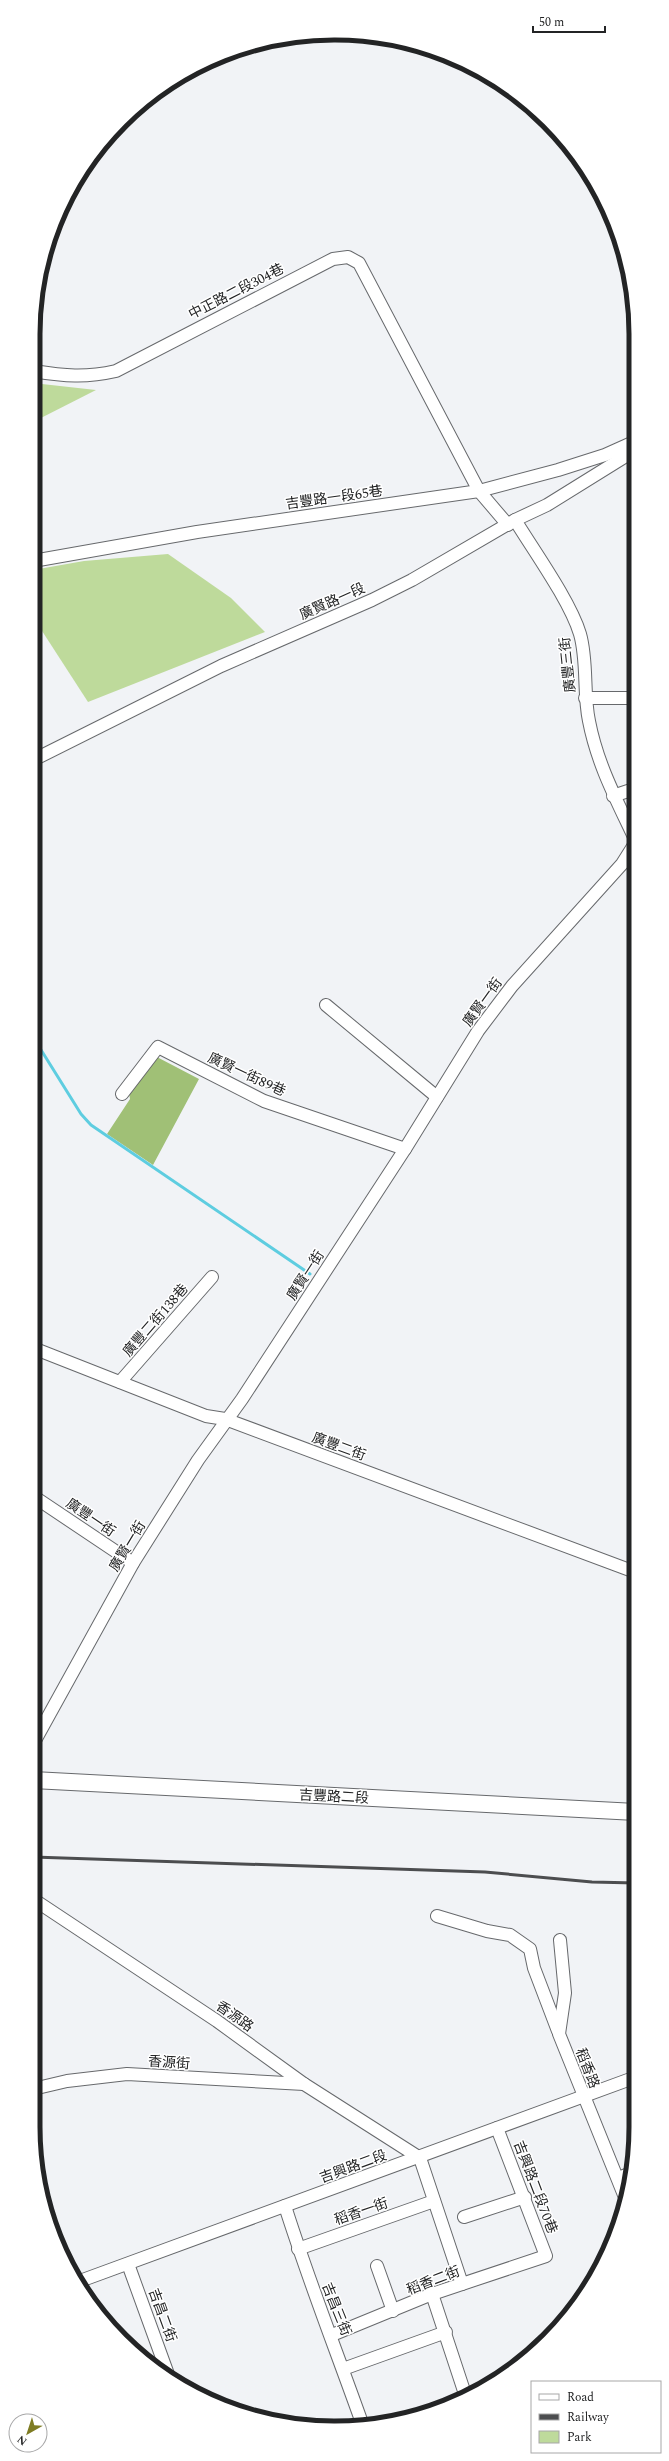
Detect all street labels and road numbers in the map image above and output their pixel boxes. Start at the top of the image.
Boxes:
street label: 中正路二段304巷 [185,258,288,325]
street label: 吉豐路一段65巷 [284,480,384,515]
street label: 廣賢路一段 [296,578,368,625]
street label: 廣豐三街 [554,636,581,694]
street label: 廣賢一街 [457,973,507,1031]
street label: 廣賢一街89巷 [204,1047,289,1102]
street label: 廣賢一街 [281,1246,329,1304]
street label: 廣豐二街138巷 [118,1279,193,1362]
street label: 廣豐二街 [309,1427,369,1466]
street label: 廣豐一街 [62,1493,120,1542]
street label: 廣賢一街 [104,1517,151,1576]
street label: 吉豐路二段 [298,1784,369,1809]
street label: 香源路 [211,1996,258,2037]
street label: 稻香路 [570,2045,605,2092]
street label: 香源街 [147,2051,191,2074]
street label: 吉興路二段70巷 [508,2138,563,2237]
street label: 吉興路二段 [317,2145,390,2188]
street label: 稻香一街 [331,2192,391,2231]
street label: 稻香二街 [403,2261,463,2300]
street label: 吉昌三街 [316,2279,357,2339]
street label: 吉昌二街 [143,2285,182,2345]

